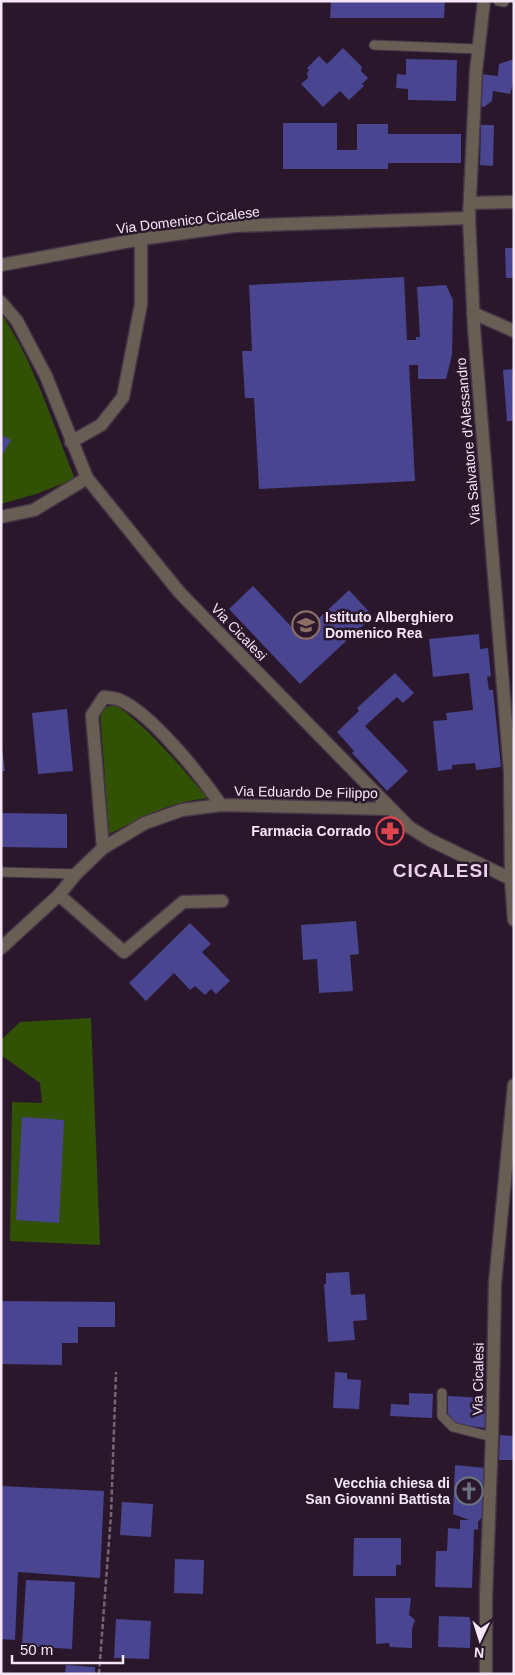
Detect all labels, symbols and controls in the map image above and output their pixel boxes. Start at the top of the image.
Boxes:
street label: Via Domenico Cicalese [115,203,261,237]
street label: Via Salvatore d'Alessandro [453,357,483,525]
street label: Via Cicalesi [208,600,270,664]
place label: Istituto Alberghiero Domenico Rea [325,609,454,641]
school or university icon: Istituto Alberghiero Domenico Rea [291,610,321,640]
street label: Via Eduardo De Filippo [234,783,378,801]
pharmacy icon: Farmacia Corrado [375,816,405,846]
place label: Farmacia Corrado [251,823,371,839]
district label: CICALESI [393,860,489,881]
street label: Via Cicalesi [469,1342,487,1416]
place label: Vecchia chiesa di San Giovanni Battista [305,1475,450,1507]
church icon: Vecchia chiesa di San Giovanni Battista [454,1476,484,1506]
north arrow [455,1615,505,1665]
scale bar [12,1632,124,1664]
text: 50 m [20,1641,53,1658]
text: N [473,1645,485,1661]

